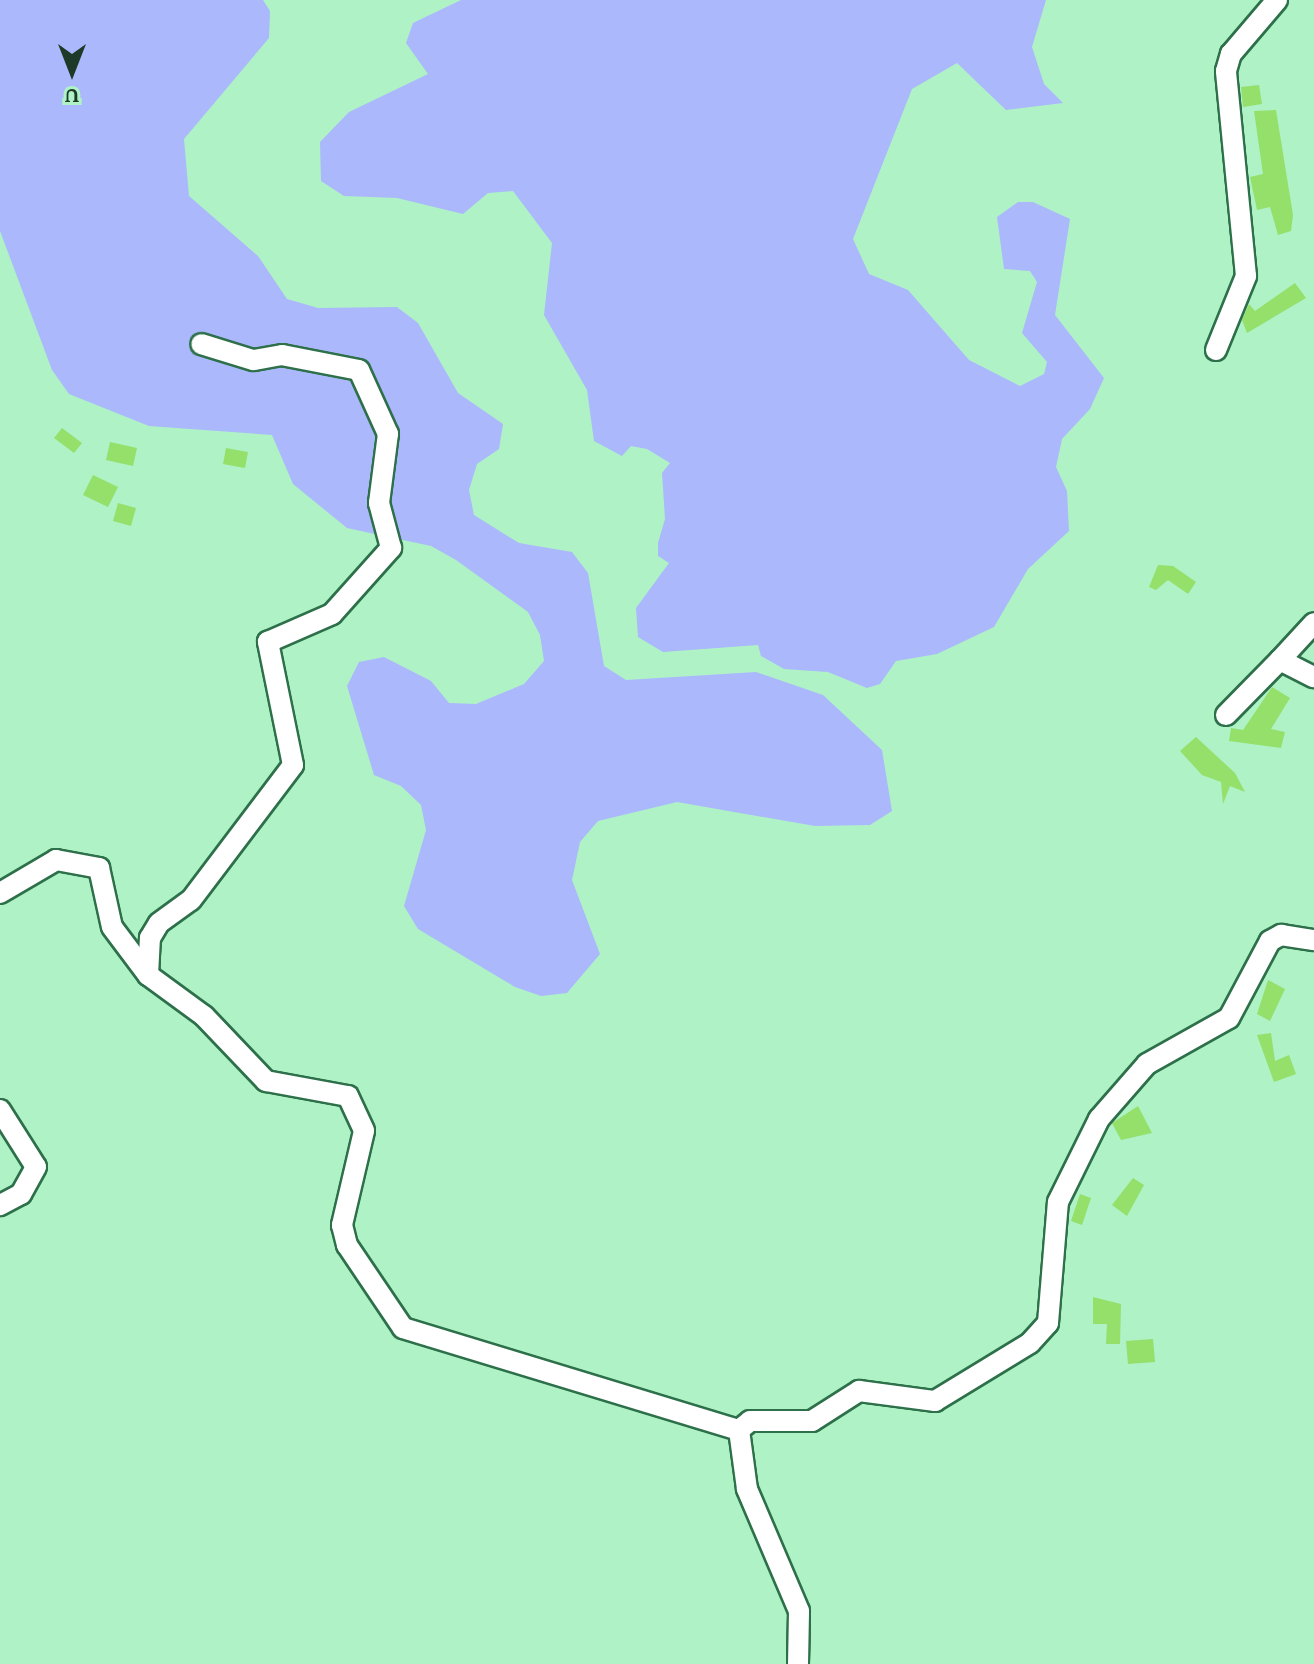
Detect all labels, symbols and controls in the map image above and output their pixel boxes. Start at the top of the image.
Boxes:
north arrow [32,32,112,112]
text: U [64,84,80,109]

